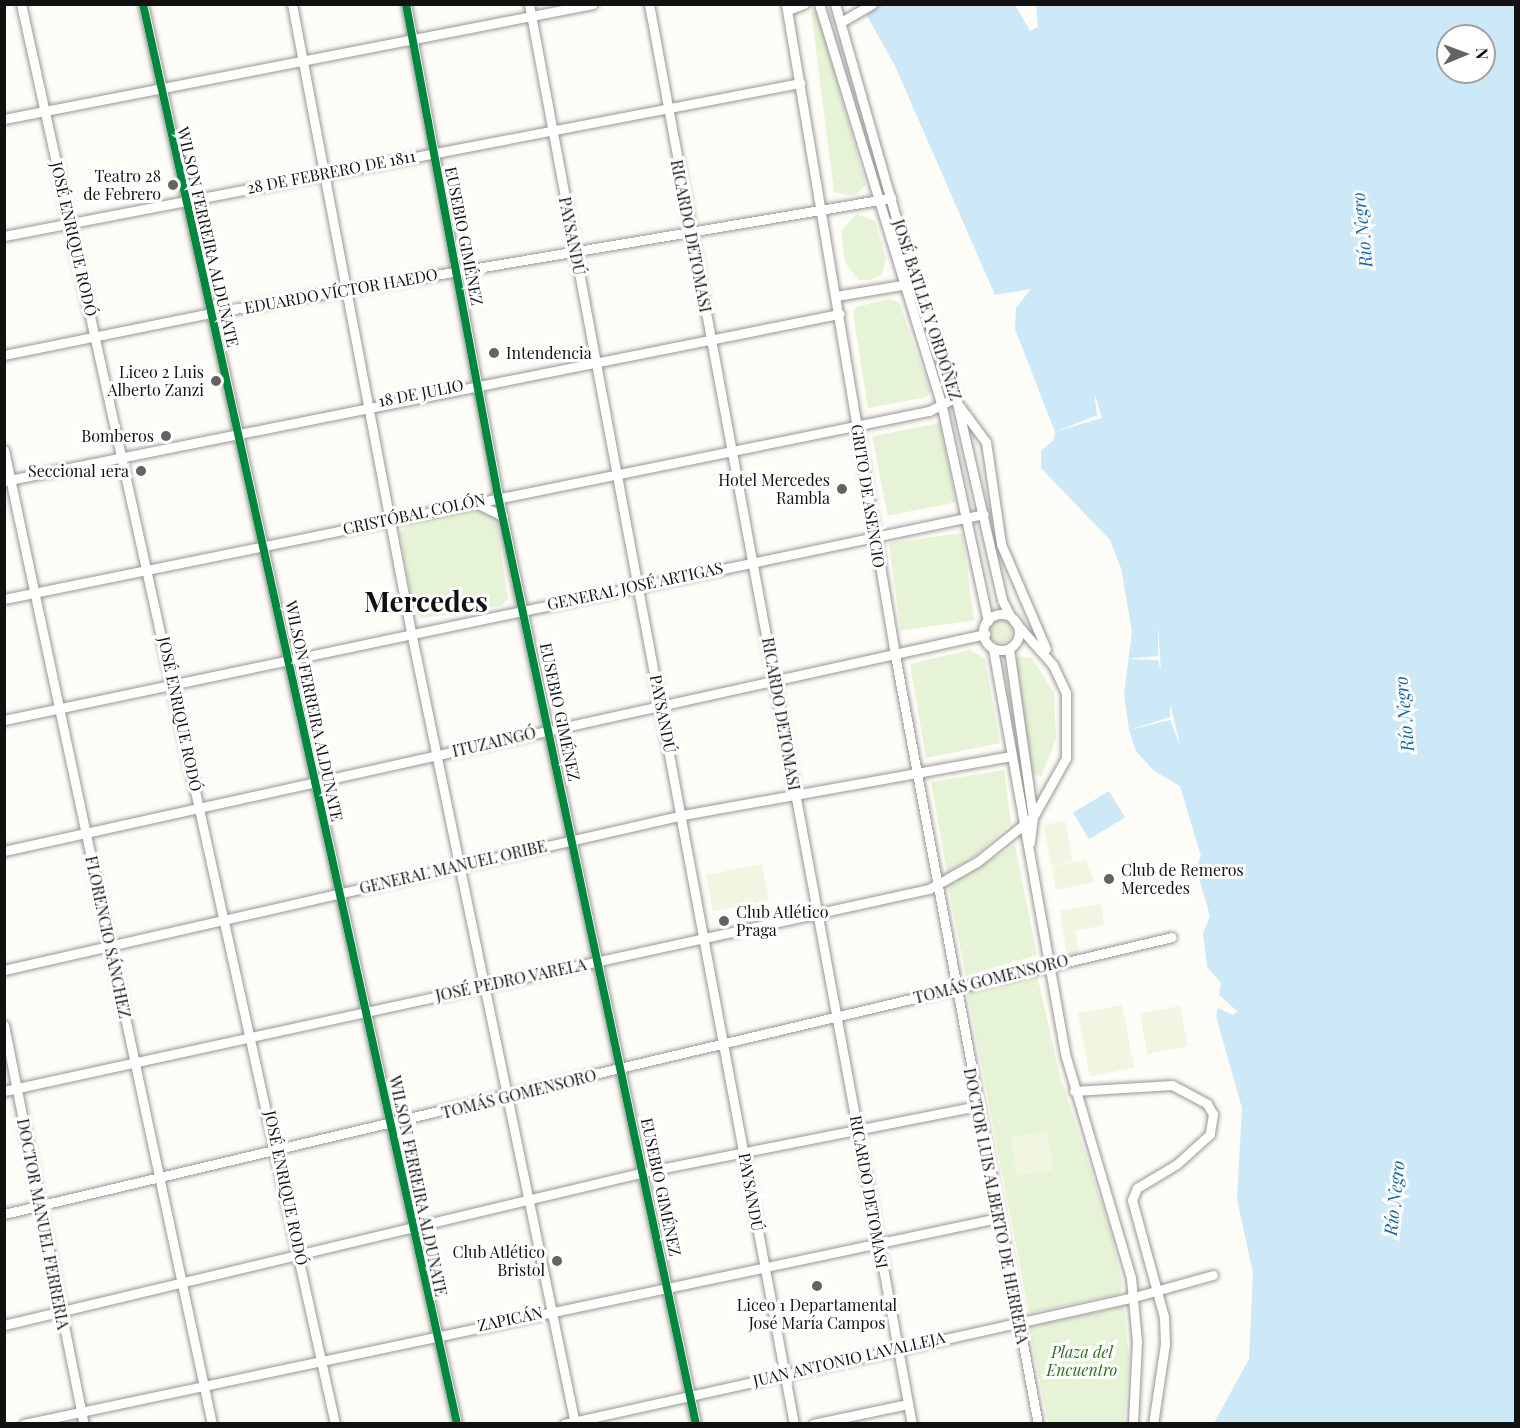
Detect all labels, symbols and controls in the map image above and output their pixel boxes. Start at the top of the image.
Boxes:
north arrow [1436,24,1496,84]
text: N [1472,48,1493,60]
street label: WILSON FERREIRA ALDUNATE [173,125,243,349]
street label: 28 DE FEBRERO DE 1811 [245,146,417,198]
street label: RICARDO DETOMASI [667,158,715,314]
street label: JOSÉ ENRIQUE RODÓ [47,160,101,318]
street label: EUSEBIO GIMÉNEZ [441,165,487,307]
place label: Teatro 28 de Febrero [83,166,161,204]
marker: Teatro 28 de Febrero [166,178,180,192]
water label: Río Negro [1347,191,1377,269]
street label: PAYSANDÚ [555,195,589,277]
street label: JOSÉ BATLLE Y ORDÓÑEZ [888,217,966,403]
street label: EDUARDO VÍCTOR HAEDO [243,264,439,318]
place label: Intendencia [506,343,592,363]
marker: Intendencia [487,346,501,360]
place label: Liceo 2 Luis Alberto Zanzi [107,362,204,400]
marker: Liceo 2 Luis Alberto Zanzi [209,374,223,388]
street label: 18 DE JULIO [377,375,465,411]
street label: GRITO DE ASENCIO [847,423,889,569]
place label: Bomberos [81,426,154,446]
marker: Bomberos [159,429,173,443]
place label: Seccional 1era [28,461,129,481]
marker: Seccional 1era [134,464,148,478]
place label: Hotel Mercedes Rambla [718,470,830,508]
marker: Hotel Mercedes Rambla [835,482,849,496]
street label: CRISTÓBAL COLÓN [341,490,487,538]
street label: GENERAL JOSÉ ARTIGAS [545,558,725,614]
district label: Mercedes [364,584,488,618]
street label: WILSON FERREIRA ALDUNATE [281,599,347,823]
street label: JOSÉ ENRIQUE RODÓ [154,635,206,793]
street label: RICARDO DETOMASI [758,636,804,792]
street label: EUSEBIO GIMÉNEZ [536,641,584,783]
street label: PAYSANDÚ [646,673,680,755]
water label: Río Negro [1390,676,1418,752]
street label: ITUZAINGÓ [450,723,538,761]
street label: GENERAL MANUEL ORIBE [357,836,549,898]
street label: FLORENCIO SÁNCHEZ [81,854,135,1020]
place label: Club de Remeros Mercedes [1121,860,1244,898]
marker: Club de Remeros Mercedes [1102,872,1116,886]
place label: Club Atlético Praga [736,902,829,940]
marker: Club Atlético Praga [717,914,731,928]
street label: TOMÁS GOMENSORO [912,950,1070,1008]
street label: JOSÉ PEDRO VARELA [433,955,589,1005]
street label: TOMÁS GOMENSORO [440,1065,598,1123]
street label: DOCTOR LUIS ALBERTO DE HERRERA [960,1066,1032,1346]
street label: WILSON FERREIRA ALDUNATE [385,1074,451,1298]
street label: JOSÉ ENRIQUE RODÓ [260,1109,312,1267]
street label: RICARDO DETOMASI [846,1114,892,1270]
street label: EUSEBIO GIMÉNEZ [637,1116,685,1258]
street label: DOCTOR MANUEL FERRERIA [13,1117,73,1331]
street label: PAYSANDÚ [735,1151,767,1233]
water label: Río Negro [1379,1159,1409,1237]
place label: Club Atlético Bristol [452,1242,545,1280]
marker: Club Atlético Bristol [550,1254,564,1268]
marker: Liceo 1 Departamental José María Campos [810,1279,824,1293]
place label: Liceo 1 Departamental José María Campos [737,1295,897,1333]
street label: ZAPICÁN [476,1303,544,1335]
street label: JUAN ANTONIO LAVALLEJA [751,1327,947,1391]
park label: Plaza del Encuentro [1047,1342,1117,1380]

